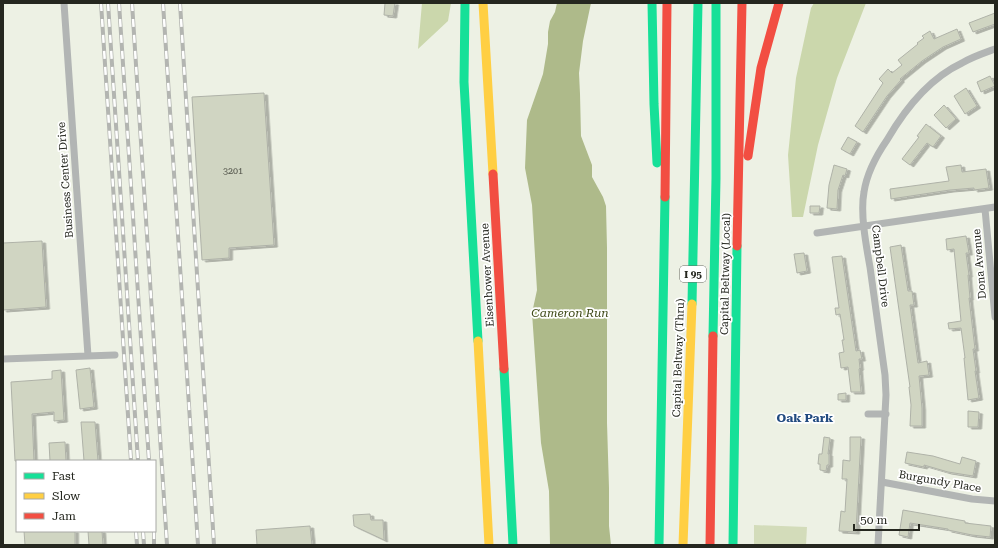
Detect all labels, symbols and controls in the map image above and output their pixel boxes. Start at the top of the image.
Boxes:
street label: Business Center Drive [55,122,76,238]
house number: 3201 [223,166,243,176]
street label: Capital Beltway (Local) [718,213,733,335]
street label: Eisenhower Avenue [478,223,497,327]
street label: Campbell Drive [869,224,892,308]
street label: Dona Avenue [970,228,989,300]
road number: I 95 [680,266,706,282]
street label: Capital Beltway (Thru) [670,298,687,418]
water label: Cameron Run [531,306,609,320]
district label: Oak Park [777,411,834,425]
legend [16,460,156,532]
street label: Burgundy Place [898,468,982,495]
text: Fast [52,469,76,483]
text: Slow [52,489,80,503]
scale bar [854,506,919,532]
text: Jam [52,509,76,523]
text: 50 m [860,513,887,527]

